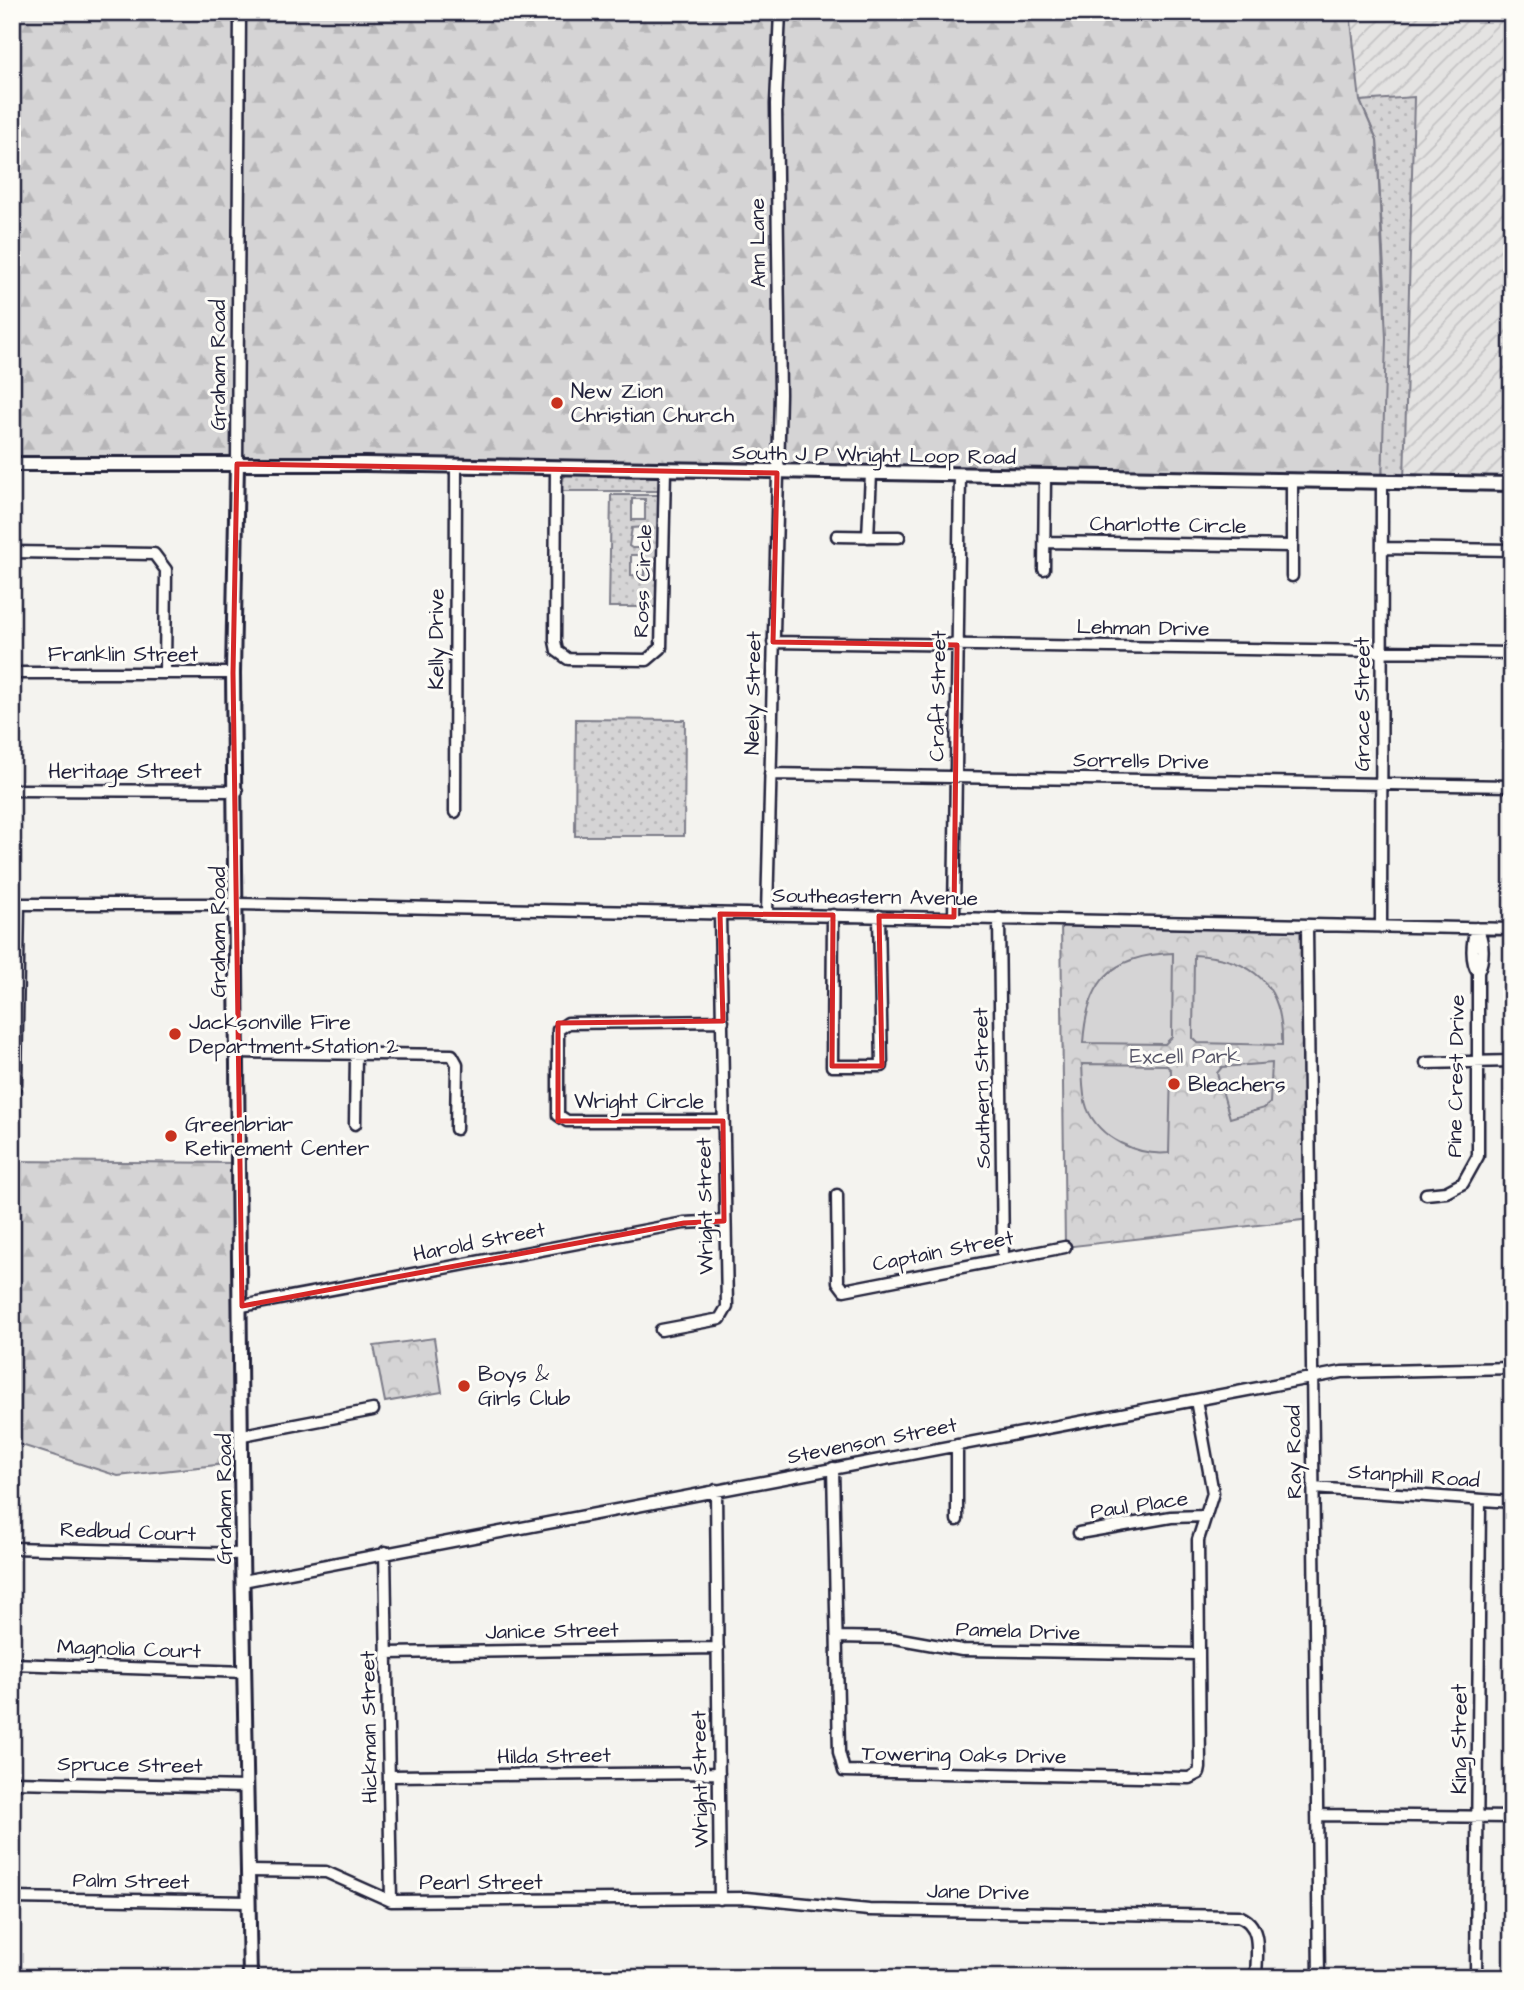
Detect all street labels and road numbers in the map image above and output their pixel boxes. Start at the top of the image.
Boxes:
street label: Ann Lane [743,198,773,288]
street label: Graham Road [204,299,233,430]
street label: South J P Wright Loop Road [732,438,1016,474]
street label: Charlotte Circle [1089,509,1247,541]
street label: Ross Circle [627,524,659,638]
street label: Kelly Drive [422,588,453,690]
street label: Lehman Drive [1076,612,1210,644]
street label: Neely Street [737,630,771,755]
street label: Craft Street [922,630,954,762]
street label: Grace Street [1348,636,1377,771]
street label: Franklin Street [48,640,199,669]
street label: Sorrells Drive [1073,745,1209,777]
street label: Heritage Street [48,757,202,788]
street label: Graham Road [204,866,233,997]
street label: Southeastern Avenue [772,881,978,913]
street label: Pine Crest Drive [1440,994,1472,1158]
street label: Southern Street [966,1007,998,1169]
street label: Wright Circle [574,1087,704,1118]
street label: Wright Street [689,1137,723,1275]
street label: Harold Street [410,1215,548,1269]
street label: Captain Street [870,1223,1017,1280]
street label: Ray Road [1279,1405,1311,1499]
street label: Stevenson Street [785,1410,960,1472]
street label: Graham Road [210,1433,239,1564]
street label: Stanphill Road [1347,1457,1481,1496]
street label: Paul Place [1088,1484,1190,1526]
street label: Redbud Court [59,1515,197,1549]
street label: Pamela Drive [955,1614,1081,1648]
street label: Janice Street [485,1615,619,1647]
street label: Magnolia Court [56,1632,202,1668]
street label: Hickman Street [353,1650,385,1804]
street label: King Street [1445,1683,1476,1794]
street label: Wright Street [684,1710,718,1848]
street label: Towering Oaks Drive [861,1739,1067,1773]
street label: Hilda Street [497,1740,612,1771]
street label: Spruce Street [57,1749,203,1782]
street label: Palm Street [72,1865,190,1897]
street label: Pearl Street [419,1868,543,1897]
street label: Jane Drive [926,1877,1030,1907]

